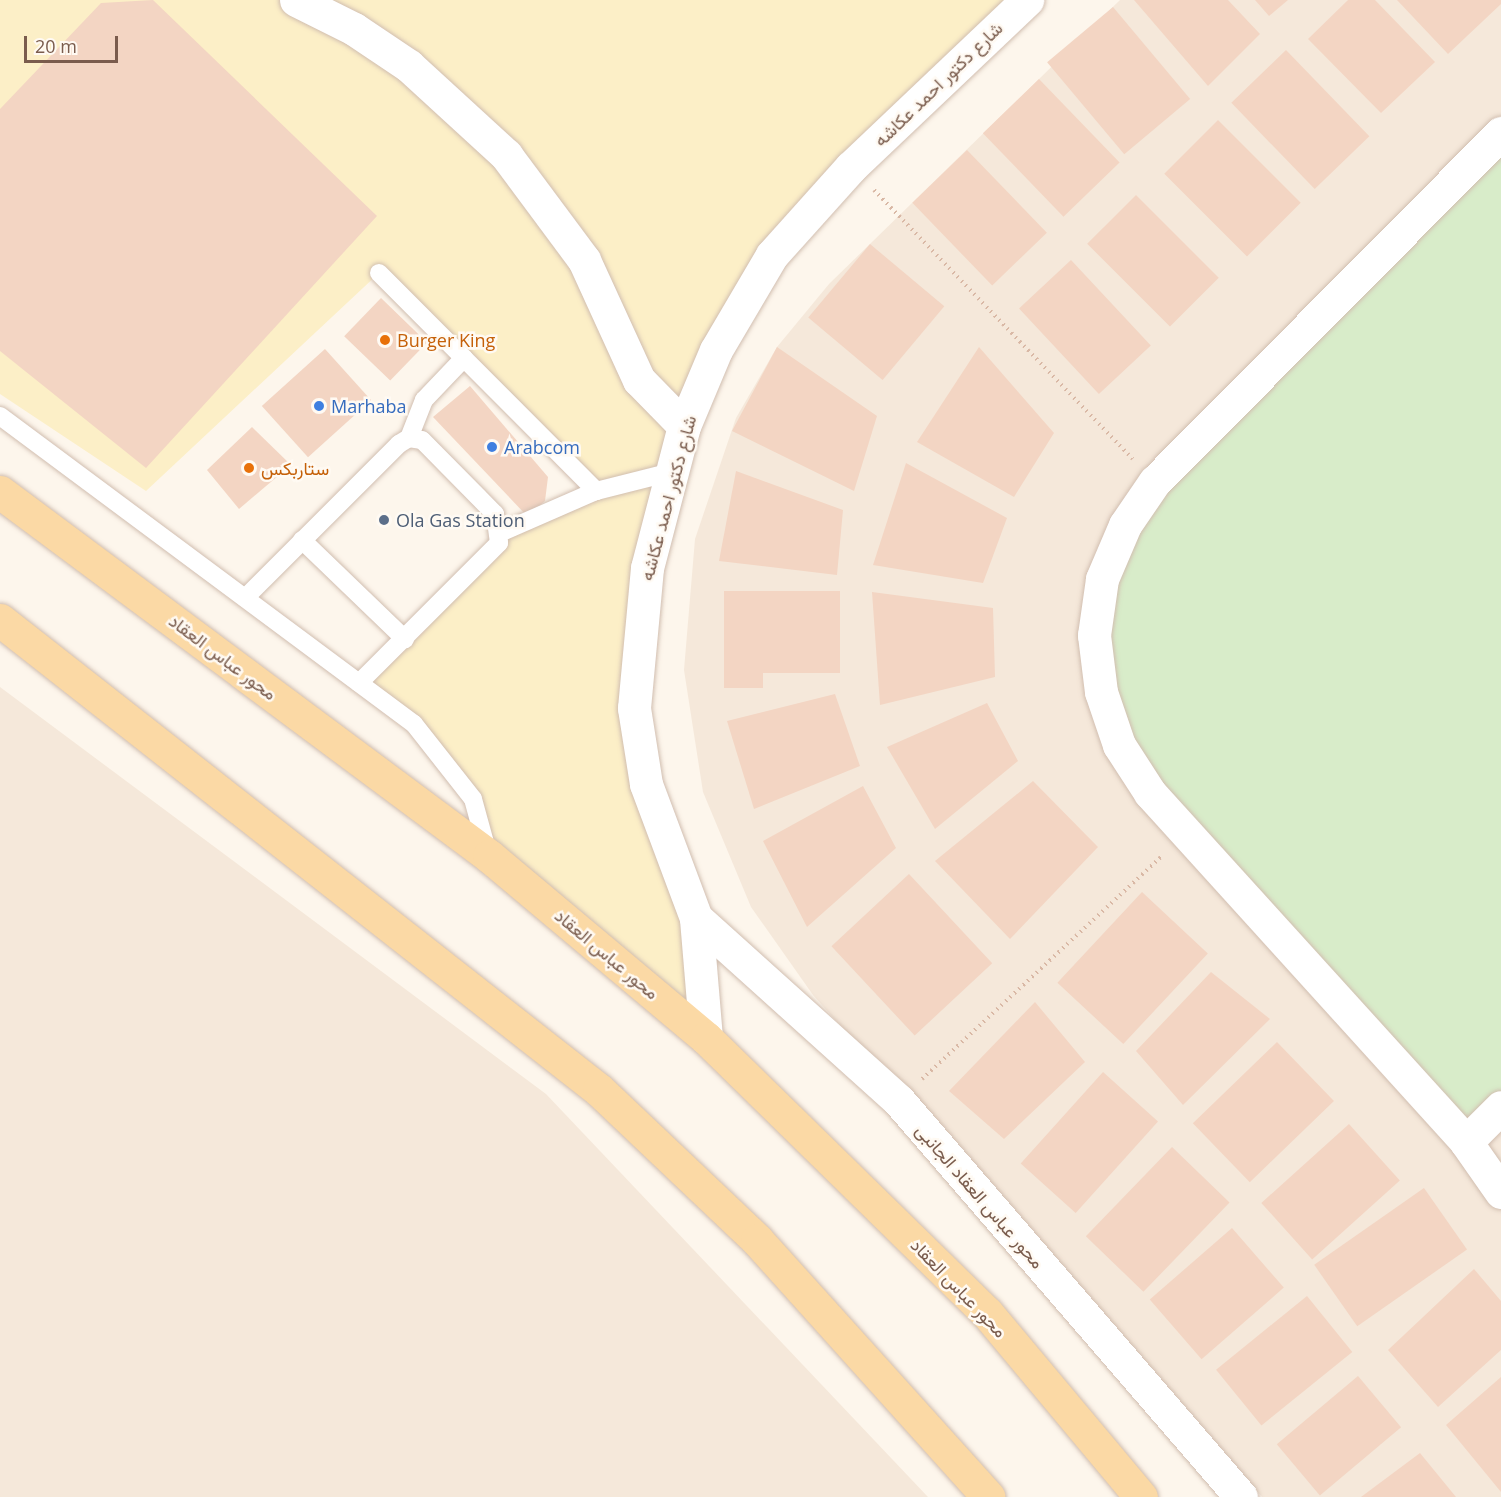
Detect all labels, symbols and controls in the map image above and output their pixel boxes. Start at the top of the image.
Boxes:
street label: شارع دكتور احمد عكاشه [869,17,1007,151]
scale bar [27,24,122,62]
text: 20 m [35,34,77,58]
place label: Burger King [397,329,495,351]
marker: Burger King [378,333,392,347]
place label: Marhaba [331,395,407,417]
marker: Marhaba [312,399,326,413]
street label: شارع دكتور احمد عكاشه [636,413,700,583]
place label: Arabcom [504,436,580,458]
marker: Arabcom [485,440,499,454]
place label: ستاربكس [261,457,329,479]
marker: ستاربكس [242,461,256,475]
place label: Ola Gas Station [396,509,525,531]
marker: Ola Gas Station [377,513,391,527]
street label: محور عباس العقاد [165,610,281,704]
street label: محور عباس العقاد [551,904,663,1004]
street label: محور عباس العقاد الجانبى [911,1119,1049,1273]
street label: محور عباس العقاد [906,1234,1012,1342]

